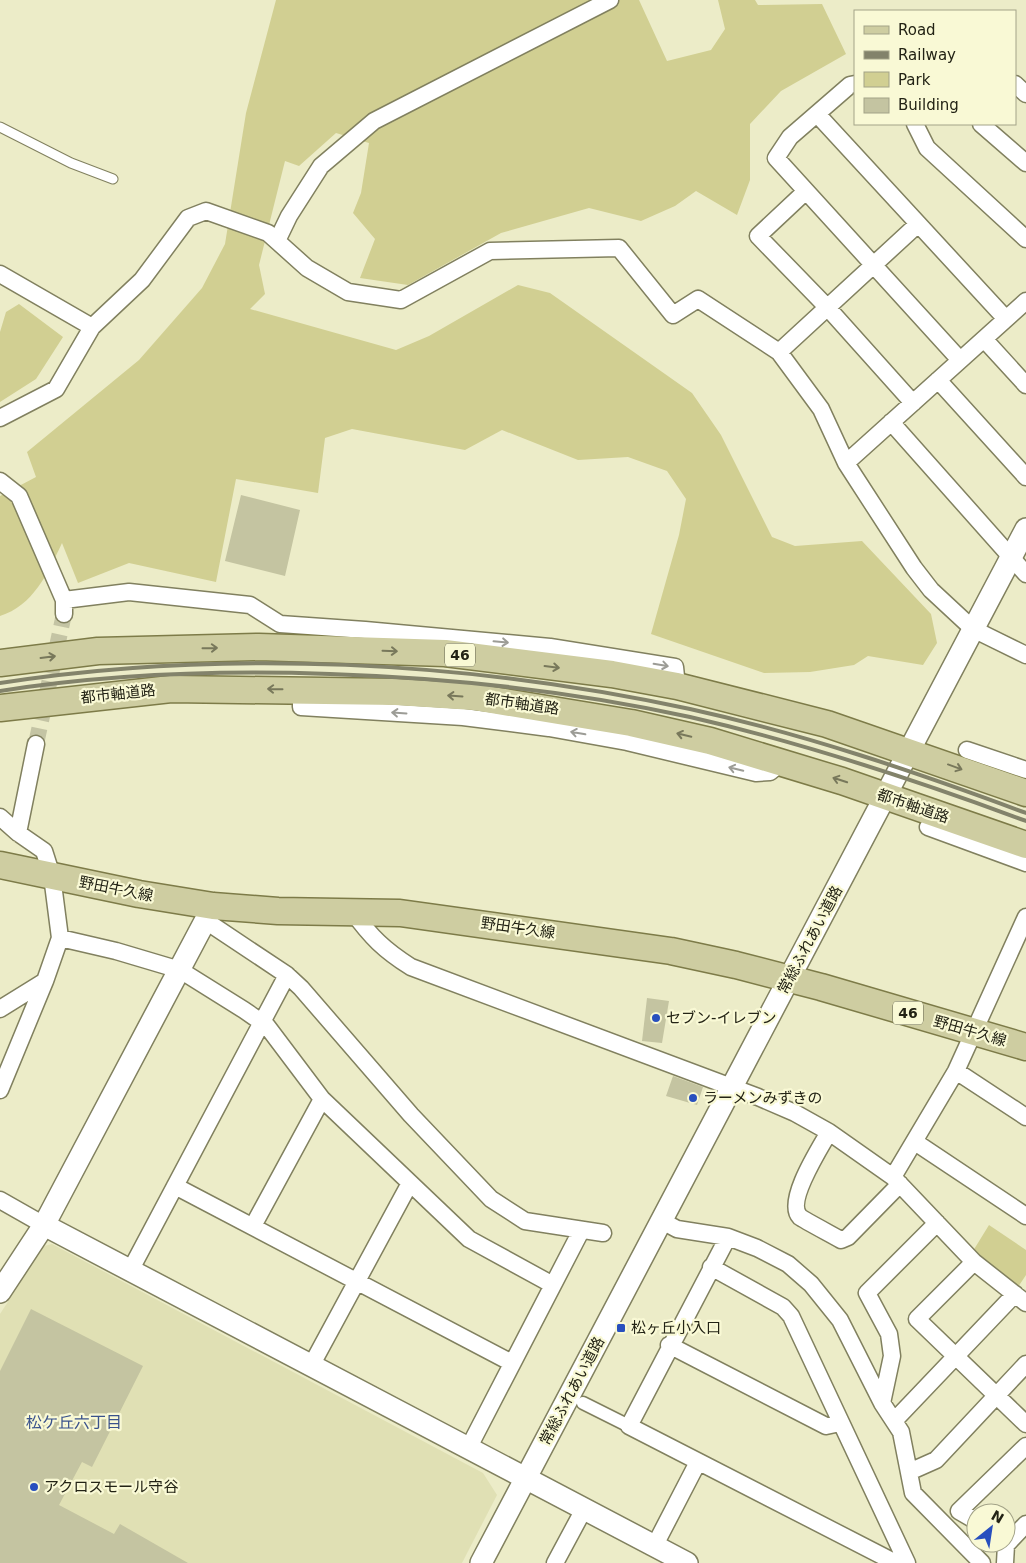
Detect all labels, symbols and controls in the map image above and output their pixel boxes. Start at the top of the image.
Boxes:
legend [854,10,1016,125]
text: Road [898,21,936,39]
text: Railway [898,46,956,64]
text: Park [898,71,931,89]
text: Building [898,96,959,114]
one-way arrow [492,637,508,647]
one-way arrow [202,643,218,653]
road number: 46 [445,644,475,666]
one-way arrow [382,647,398,656]
one-way arrow [40,652,56,662]
one-way arrow [653,660,669,670]
one-way arrow [544,662,560,672]
street label: 都市軸道路 [80,681,156,707]
one-way arrow [267,684,284,694]
street label: 都市軸道路 [484,690,560,718]
one-way arrow [447,691,463,701]
one-way arrow [391,709,407,718]
one-way arrow [570,728,586,738]
one-way arrow [676,730,692,739]
one-way arrow [947,763,962,772]
one-way arrow [729,764,745,773]
one-way arrow [832,775,848,785]
street label: 都市軸道路 [875,785,951,827]
street label: 野田牛久線 [77,873,155,905]
street label: 常総ふれあい道路 [774,883,846,997]
street label: 野田牛久線 [480,914,556,942]
road number: 46 [893,1001,923,1024]
place label: セブン-イレブン [666,1009,776,1027]
marker: セブン-イレブン [650,1012,662,1024]
street label: 野田牛久線 [931,1012,1009,1050]
place label: ラーメンみずきの [703,1089,822,1107]
marker: ラーメンみずきの [687,1092,699,1104]
place label: 松ヶ丘小入口 [631,1319,721,1337]
marker: 松ヶ丘小入口 [615,1322,627,1334]
street label: 常総ふれあい道路 [536,1334,608,1448]
district label: 松ケ丘六丁目 [26,1413,122,1432]
place label: アクロスモール守谷 [44,1478,178,1496]
marker: アクロスモール守谷 [28,1481,40,1493]
north arrow [966,1503,1016,1553]
text: N [988,1507,1007,1527]

